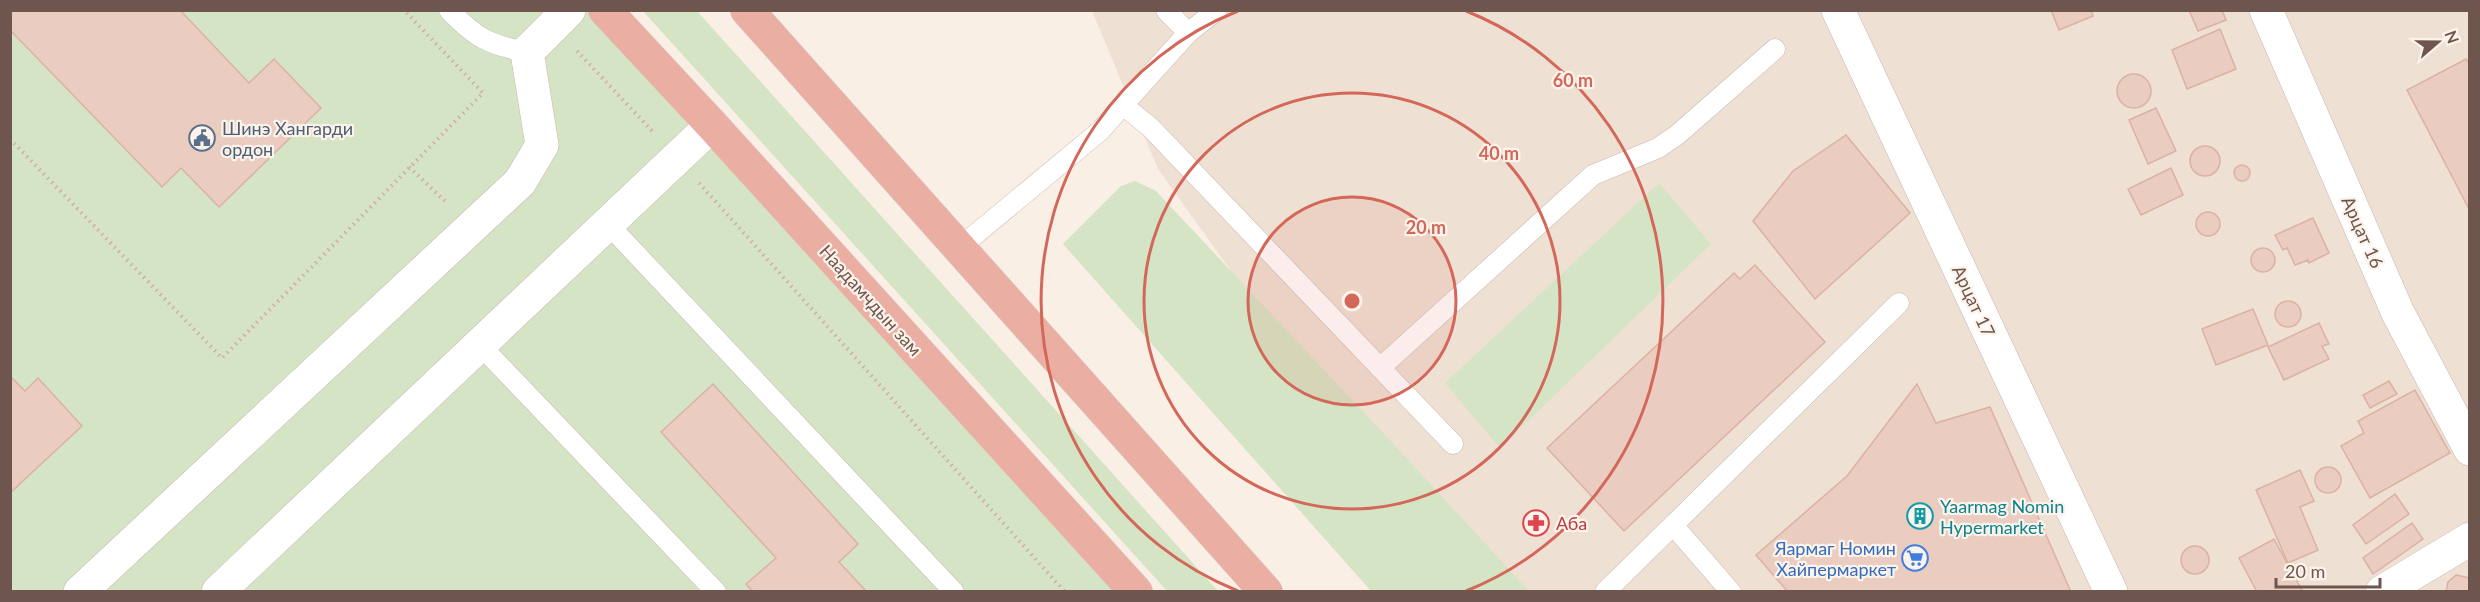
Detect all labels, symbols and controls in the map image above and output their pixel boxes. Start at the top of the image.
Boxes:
north arrow [2408,12,2468,72]
text: N [2442,28,2464,46]
text: 60 m [1553,69,1593,91]
place label: Шинэ Хангарди ордон [222,117,353,160]
public building icon: Шинэ Хангарди ордон [187,123,217,153]
text: 40 m [1479,142,1519,164]
street label: Арцат 16 [2337,193,2389,271]
text: 20 m [1406,216,1446,238]
street label: Наадамчдын зам [815,240,927,360]
street label: Арцат 17 [1948,262,2000,340]
centre of rings [1342,291,1362,311]
place label: Yaarmag Nomin Hypermarket [1940,495,2064,538]
building icon: Yaarmag Nomin Hypermarket [1905,501,1935,531]
pharmacy icon: Аба [1521,508,1551,538]
place label: Аба [1556,512,1587,534]
place label: Яармаг Номин Хайпермаркет [1774,537,1896,580]
supermarket icon: Яармаг Номин Хайпермаркет [1900,543,1930,573]
scale bar [2276,551,2380,589]
text: 20 m [2285,560,2325,582]

